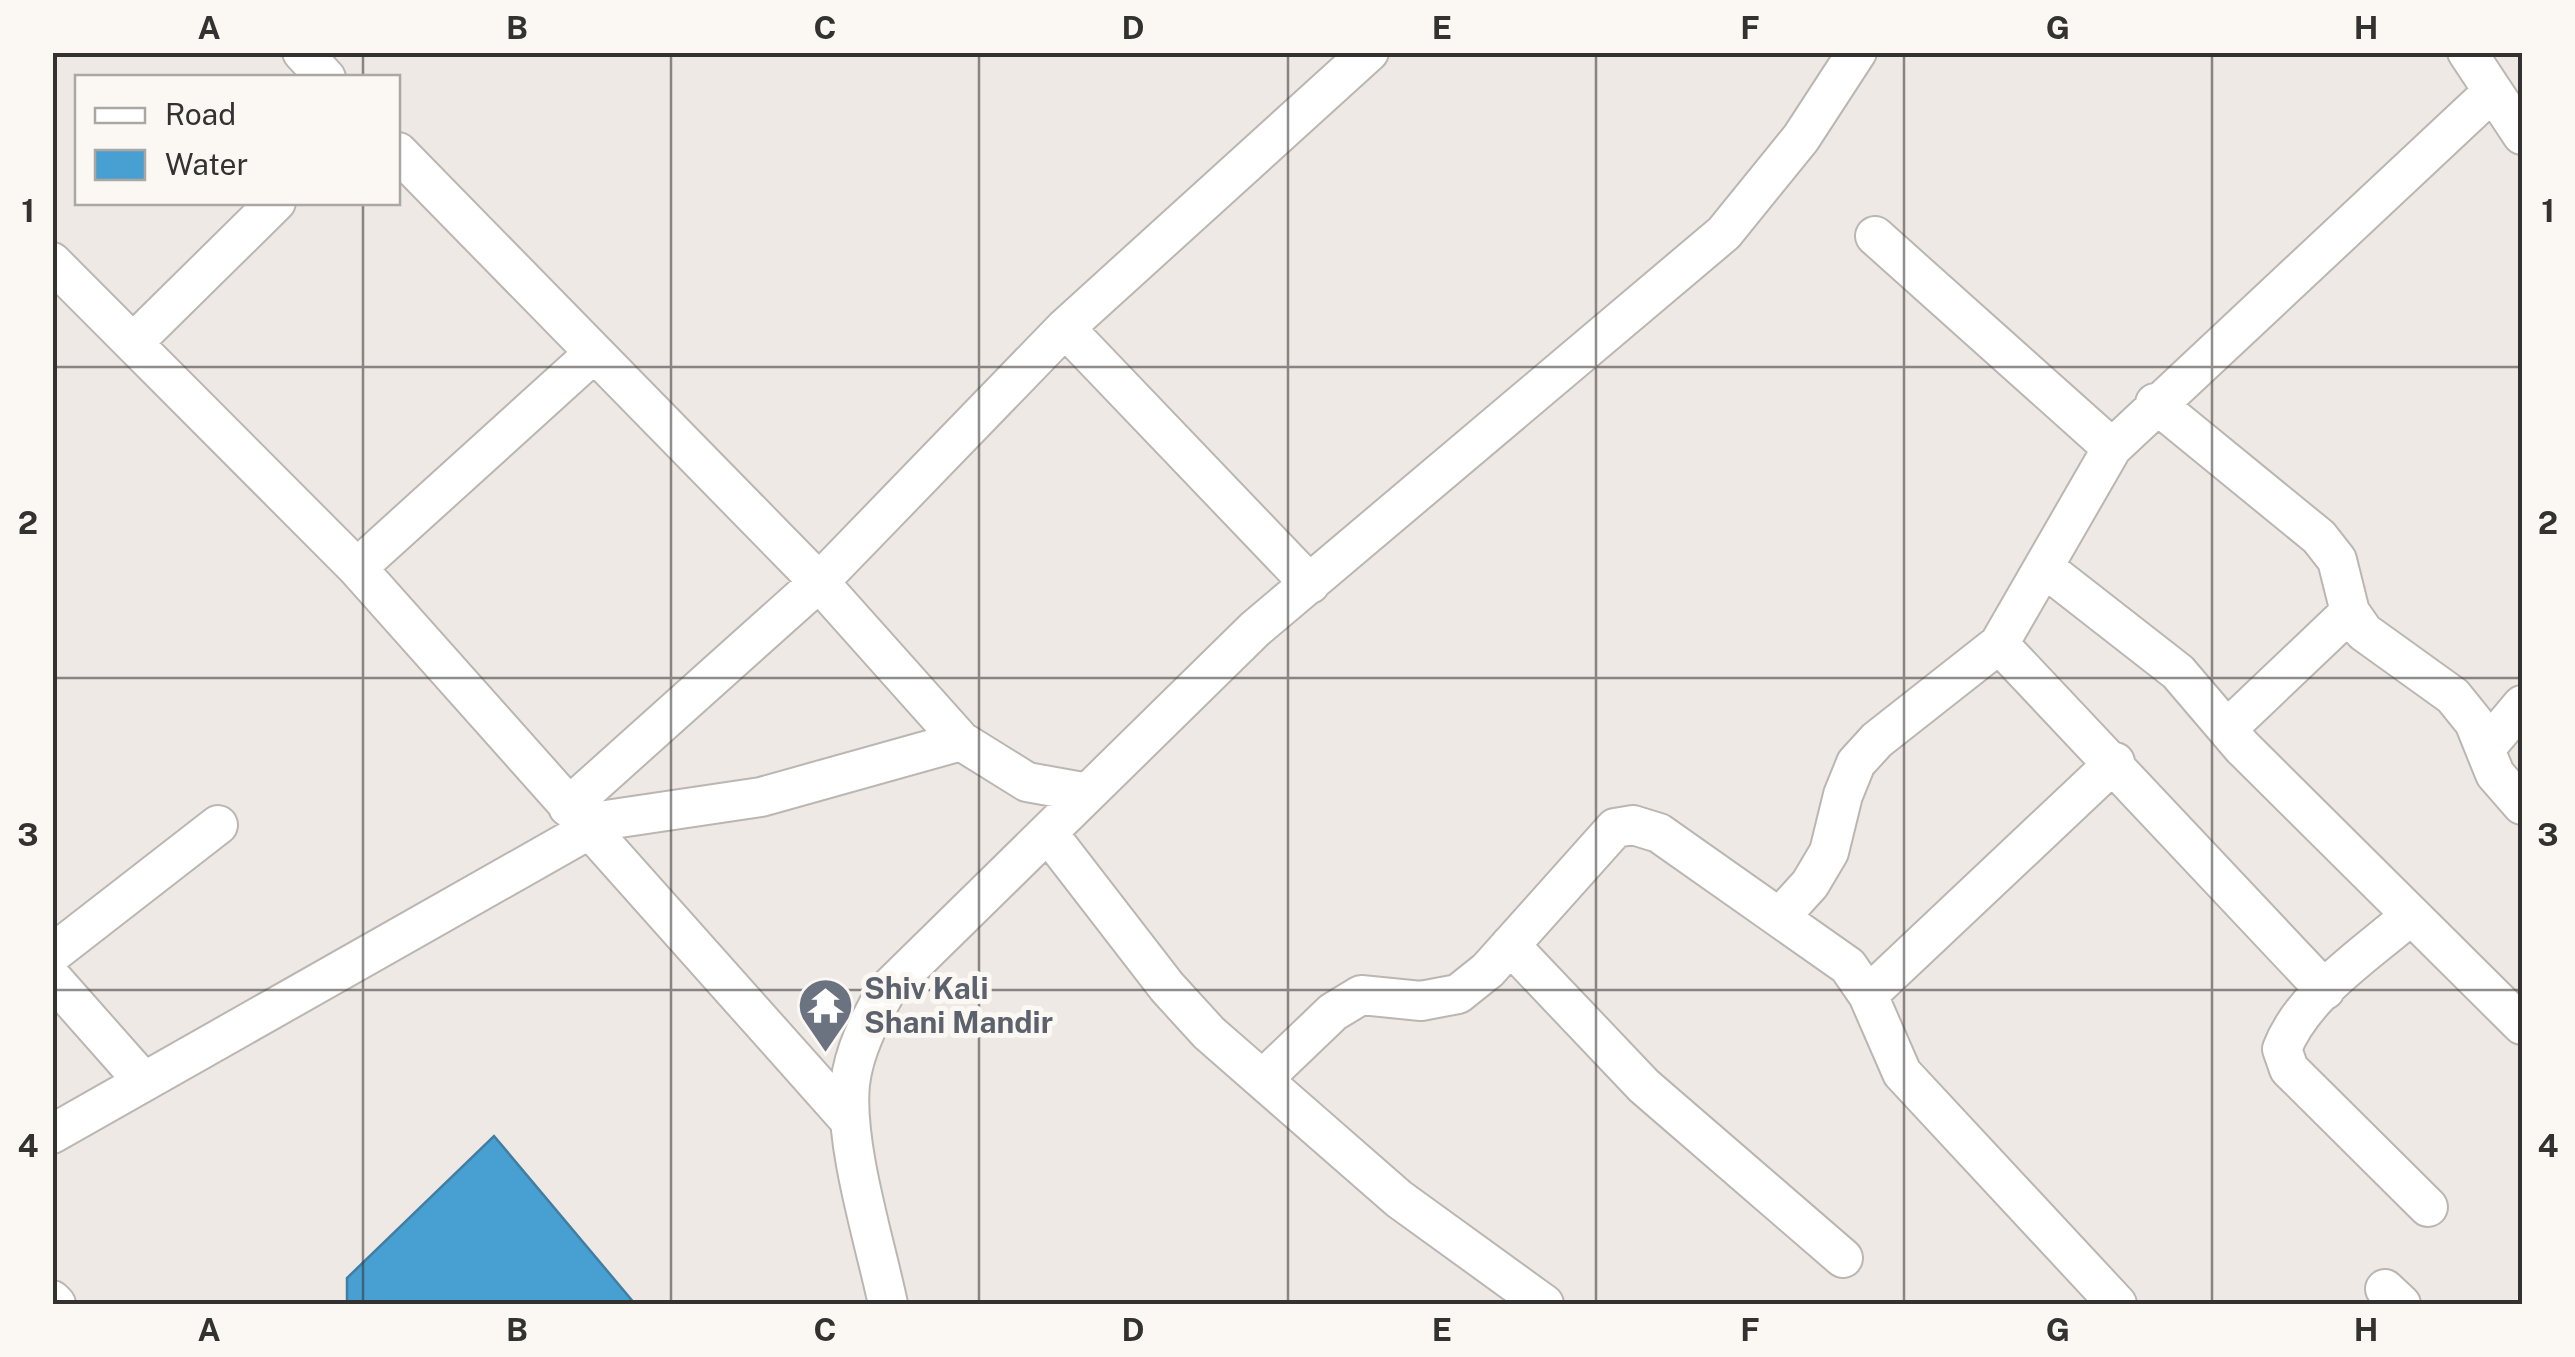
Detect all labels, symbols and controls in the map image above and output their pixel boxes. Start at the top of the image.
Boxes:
text: A [197,9,221,46]
text: B [506,9,528,46]
text: C [814,9,836,46]
text: D [1121,9,1145,46]
text: E [1432,9,1452,46]
text: F [1740,9,1760,46]
text: G [2046,9,2070,46]
text: H [2354,9,2378,46]
legend [75,75,400,205]
text: Road [165,96,236,132]
text: Water [165,146,248,182]
text: 1 [21,192,35,229]
text: 1 [2541,192,2555,229]
text: 2 [18,504,38,541]
text: 2 [2538,504,2558,541]
text: 3 [17,816,39,853]
text: 3 [2537,816,2559,853]
place label: Shiv Kali Shani Mandir [864,970,1053,1040]
temple icon: Shiv Kali Shani Mandir [795,975,855,1054]
text: 4 [18,1127,39,1164]
text: 4 [2538,1127,2559,1164]
text: A [197,1311,221,1348]
text: B [506,1311,528,1348]
text: C [814,1311,836,1348]
text: D [1121,1311,1145,1348]
text: E [1432,1311,1452,1348]
text: F [1740,1311,1760,1348]
text: G [2046,1311,2070,1348]
text: H [2354,1311,2378,1348]

